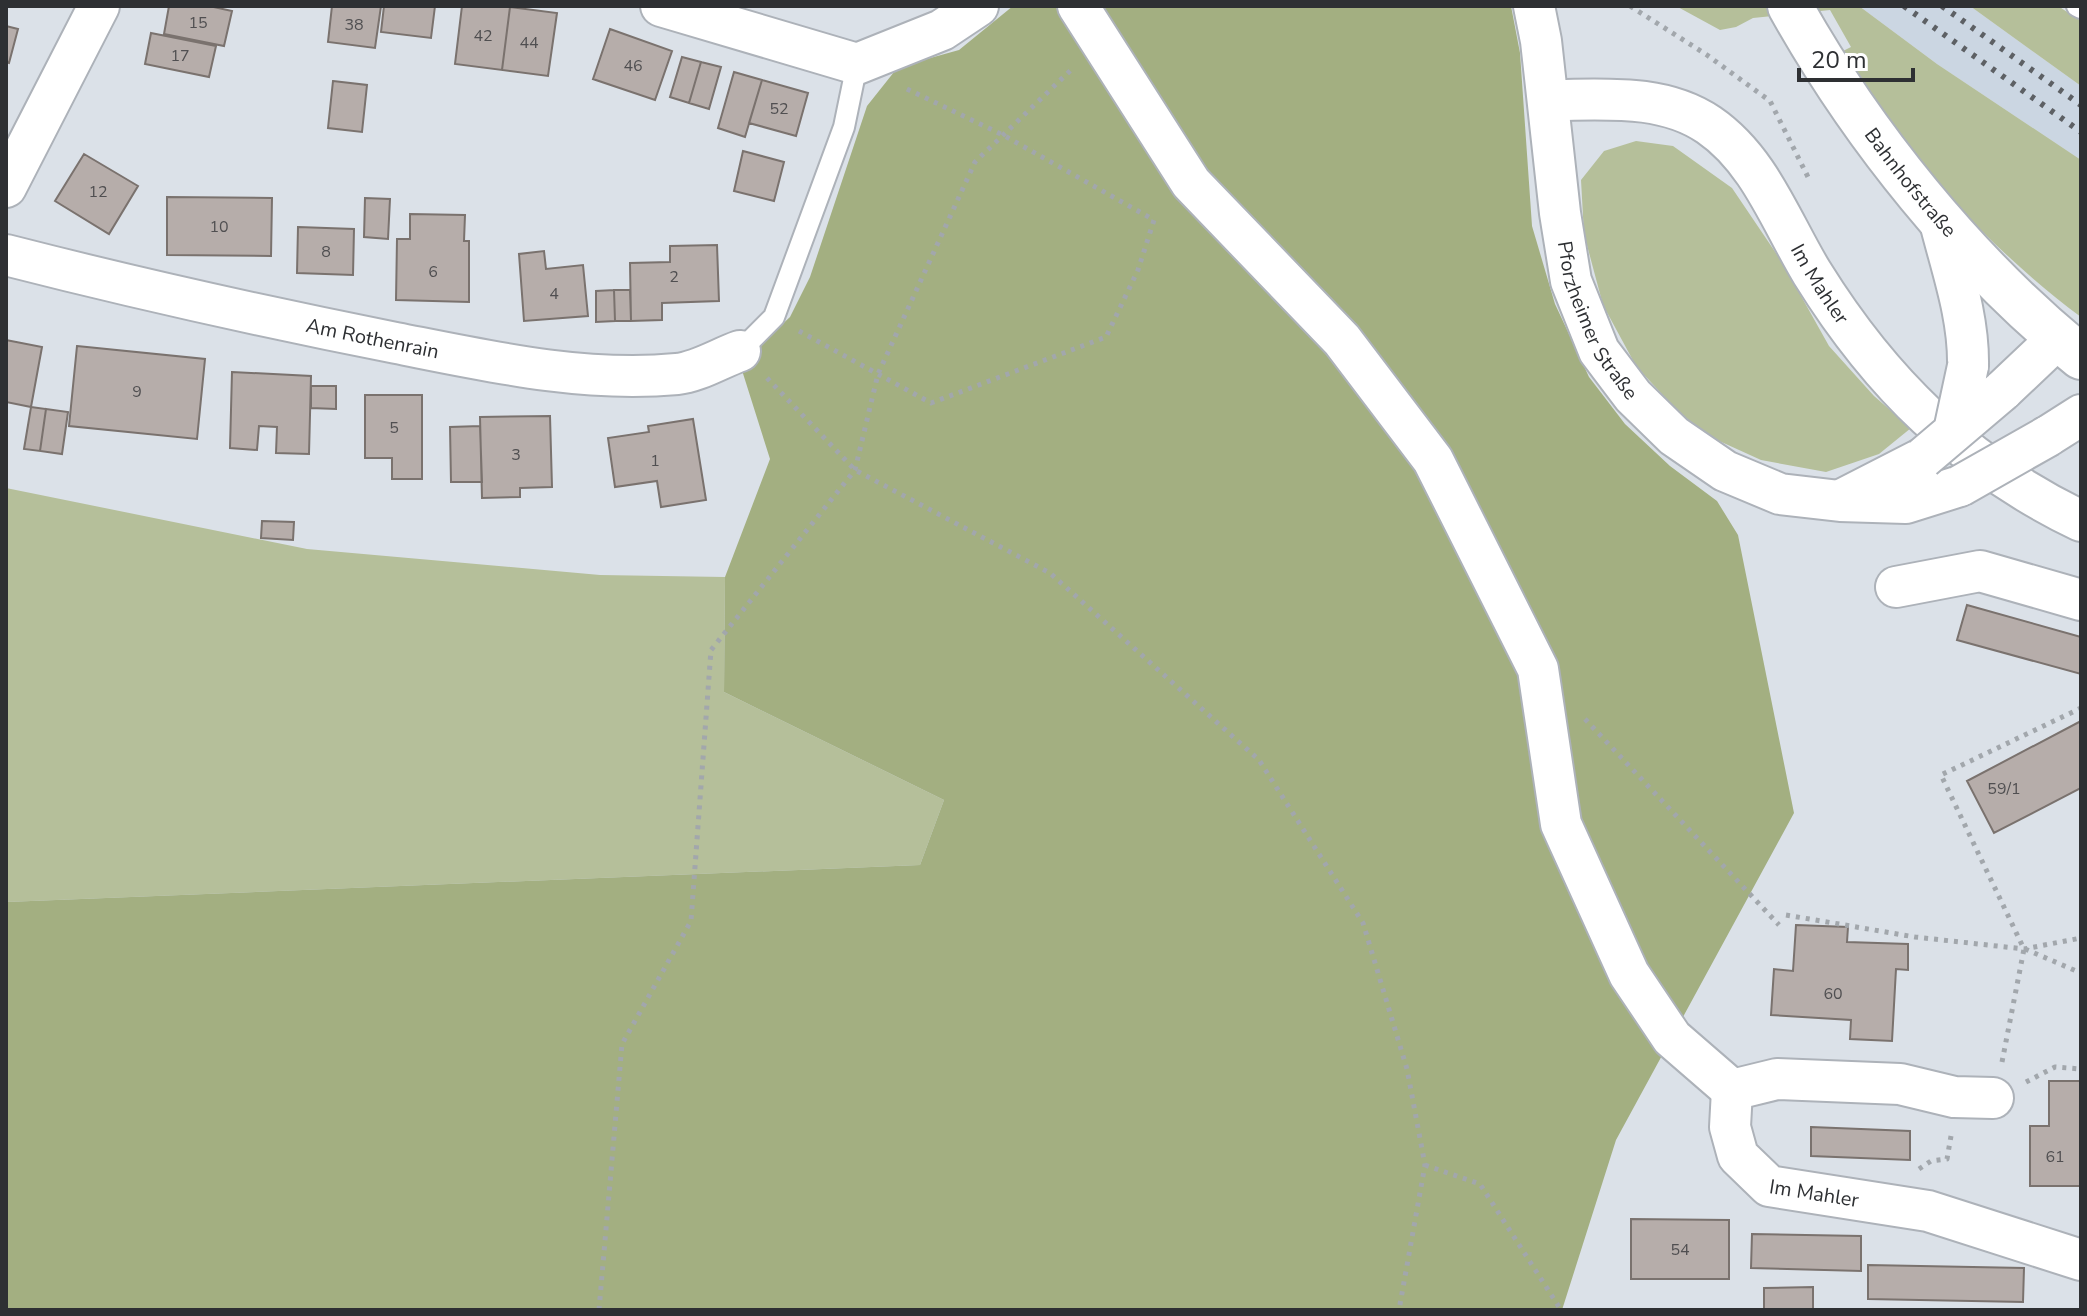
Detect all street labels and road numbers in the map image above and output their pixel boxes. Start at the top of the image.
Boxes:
street label: Bahnhofstraße [1858,123,1962,243]
street label: Pforzheimer Straße [1551,239,1644,405]
street label: Im Mahler [1784,239,1855,330]
street label: Am Rothenrain [304,312,441,365]
street label: Im Mahler [1767,1173,1861,1214]

